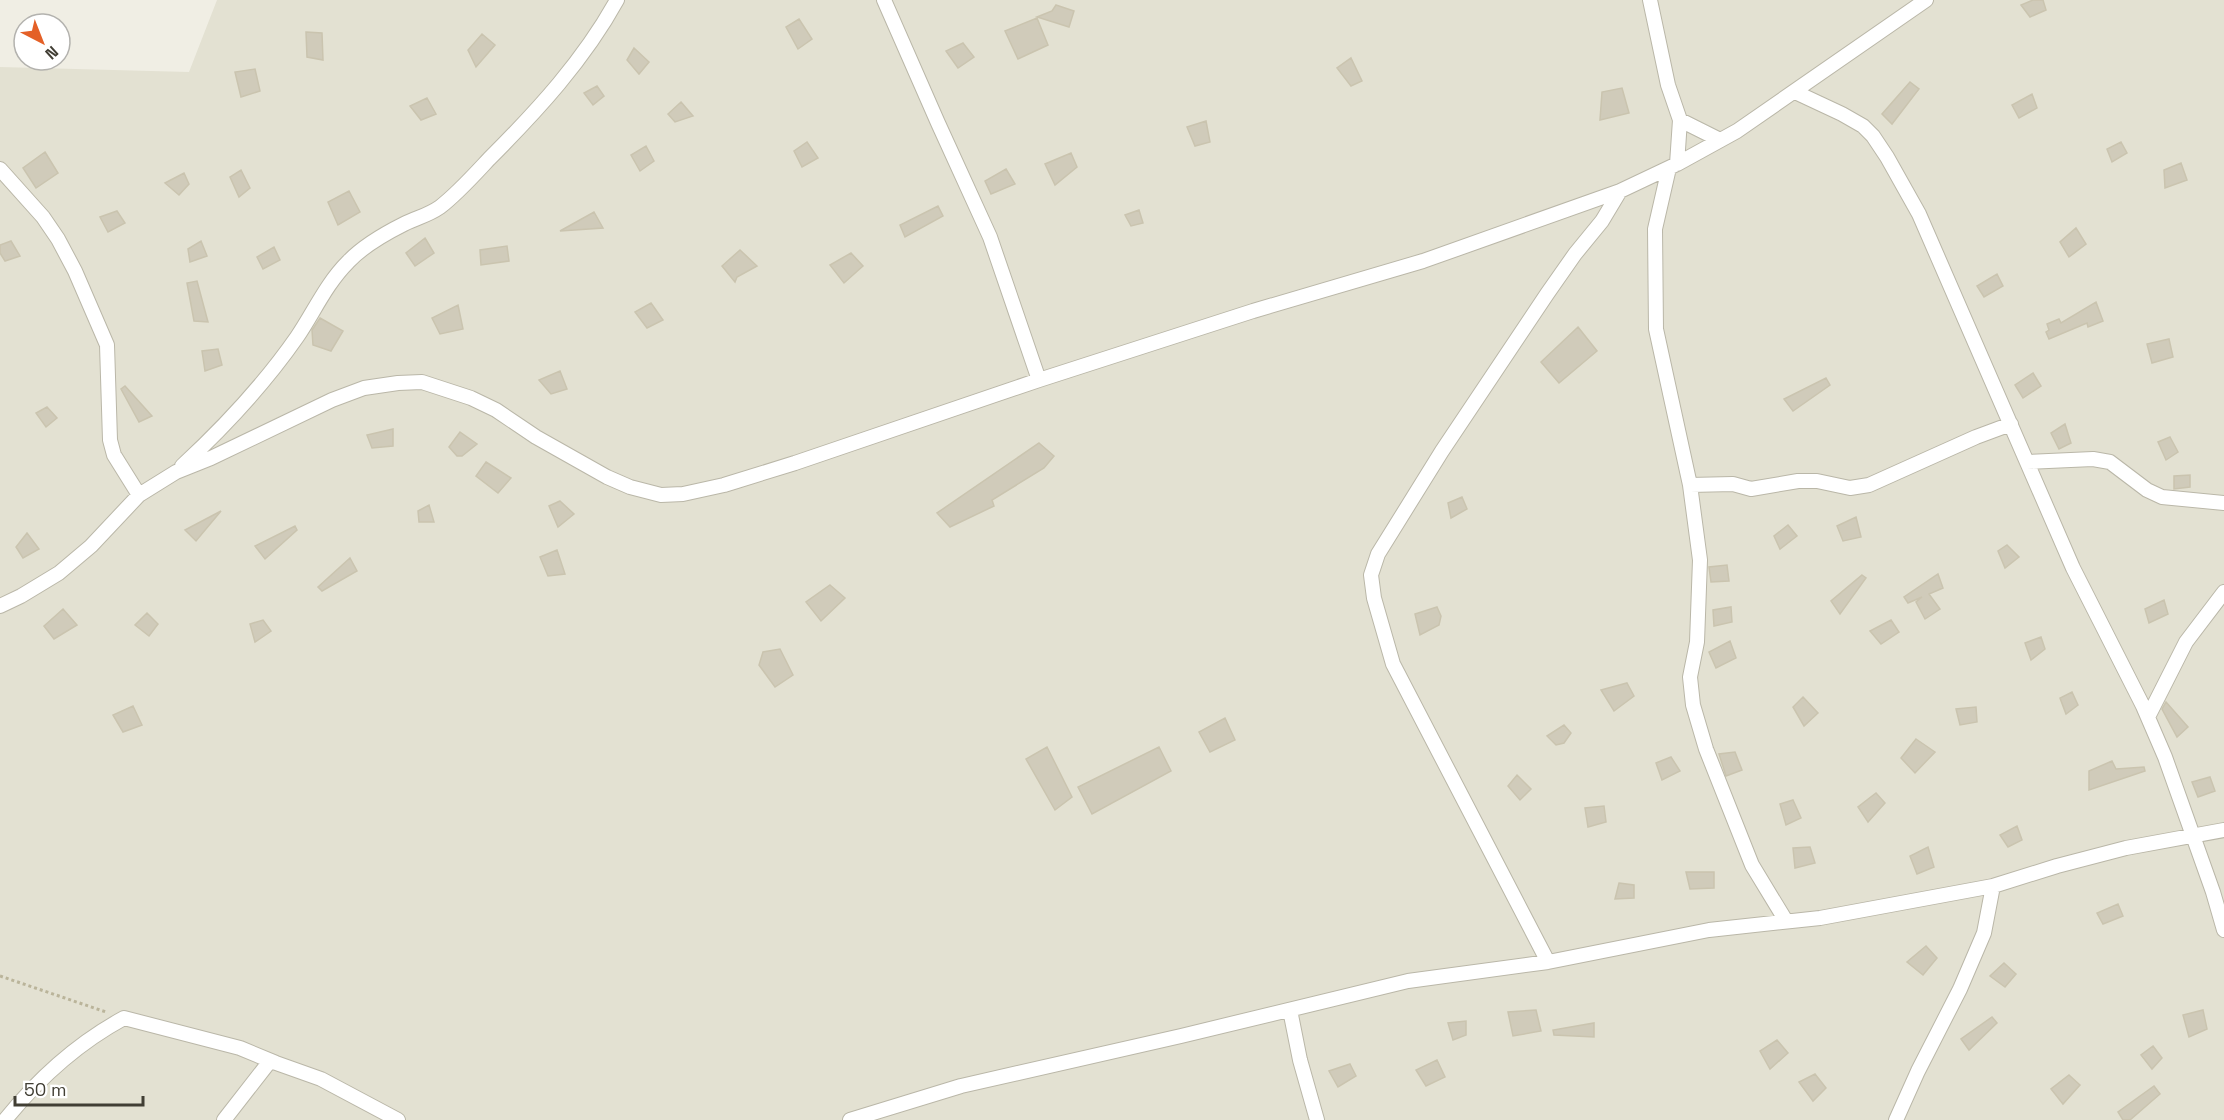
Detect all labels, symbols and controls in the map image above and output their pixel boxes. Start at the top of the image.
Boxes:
north arrow [12,12,72,72]
text: N [41,41,63,64]
scale bar [15,1069,142,1107]
text: 50 m [24,1078,66,1101]

